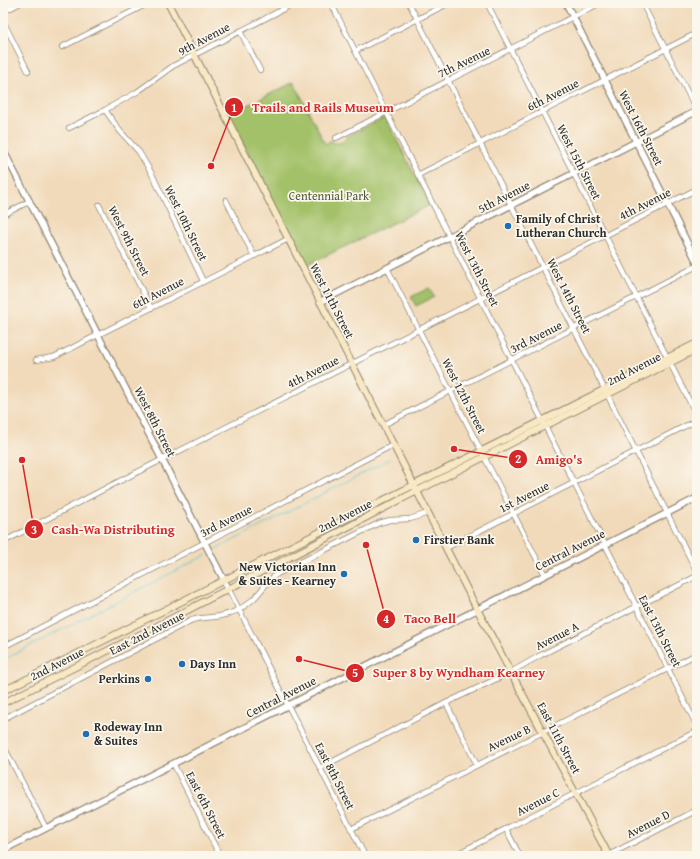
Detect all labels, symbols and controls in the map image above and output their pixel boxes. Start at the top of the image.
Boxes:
street label: 9th Avenue [175,18,233,59]
street label: 7th Avenue [435,41,493,82]
street label: 6th Avenue [524,74,582,115]
street label: West 16th Street [615,87,668,169]
callout: Trails and Rails Museum [224,95,402,120]
text: Trails and Rails Museum [252,98,395,117]
text: 1 [231,99,237,116]
street label: West 15th Street [553,121,606,203]
street label: 5th Avenue [475,176,533,217]
street label: West 10th Street [161,182,213,264]
street label: 4th Avenue [616,183,674,224]
park label: Centennial Park [289,187,370,204]
street label: West 9th Street [104,203,155,280]
place label: Family of Christ Lutheran Church [516,210,606,241]
marker: Family of Christ Lutheran Church [503,221,513,231]
street label: West 13th Street [451,228,504,310]
street label: West 14th Street [543,255,596,337]
street label: West 11th Street [306,260,359,342]
street label: 6th Avenue [129,272,187,313]
street label: 3rd Avenue [507,316,565,357]
street label: 2nd Avenue [604,348,664,389]
street label: 4th Avenue [284,351,342,392]
street label: West 12th Street [438,355,491,437]
street label: West 8th Street [130,384,181,461]
callout: Amigo's [508,447,590,472]
text: 2 [515,450,521,467]
text: Amigo's [536,450,583,469]
street label: 1st Avenue [496,476,552,516]
street label: 2nd Avenue [315,495,375,536]
street label: 3rd Avenue [197,500,255,541]
callout: Cash-Wa Distributing [24,517,183,542]
text: Cash-Wa Distributing [51,520,175,539]
text: 3 [31,521,37,538]
street label: Central Avenue [532,524,608,574]
place label: Firstier Bank [424,531,495,548]
marker: Firstier Bank [411,535,421,545]
place label: New Victorian Inn & Suites - Kearney [239,558,337,589]
marker: New Victorian Inn & Suites - Kearney [339,569,349,579]
street label: East 13th Street [635,592,686,670]
street label: East 2nd Avenue [106,606,187,659]
callout: Taco Bell [376,606,464,631]
text: Taco Bell [404,609,456,628]
text: 4 [383,610,389,627]
street label: Avenue A [532,617,582,654]
street label: 2nd Avenue [27,643,87,684]
place label: Days Inn [190,655,236,672]
marker: Days Inn [177,659,187,669]
callout: Super 8 by Wyndham Kearney [345,660,553,685]
text: Super 8 by Wyndham Kearney [373,663,545,682]
text: 5 [352,664,358,681]
place label: Perkins [99,670,140,687]
street label: Central Avenue [243,671,319,721]
marker: Perkins [143,674,153,684]
street label: East 11th Street [533,699,586,777]
place label: Rodeway Inn & Suites [94,718,162,749]
street label: Avenue B [484,720,533,755]
marker: Rodeway Inn & Suites [81,729,91,739]
street label: East 8th Street [311,739,360,813]
street label: East 6th Street [182,768,231,842]
street label: Avenue C [513,783,563,820]
street label: Avenue D [623,805,672,842]

